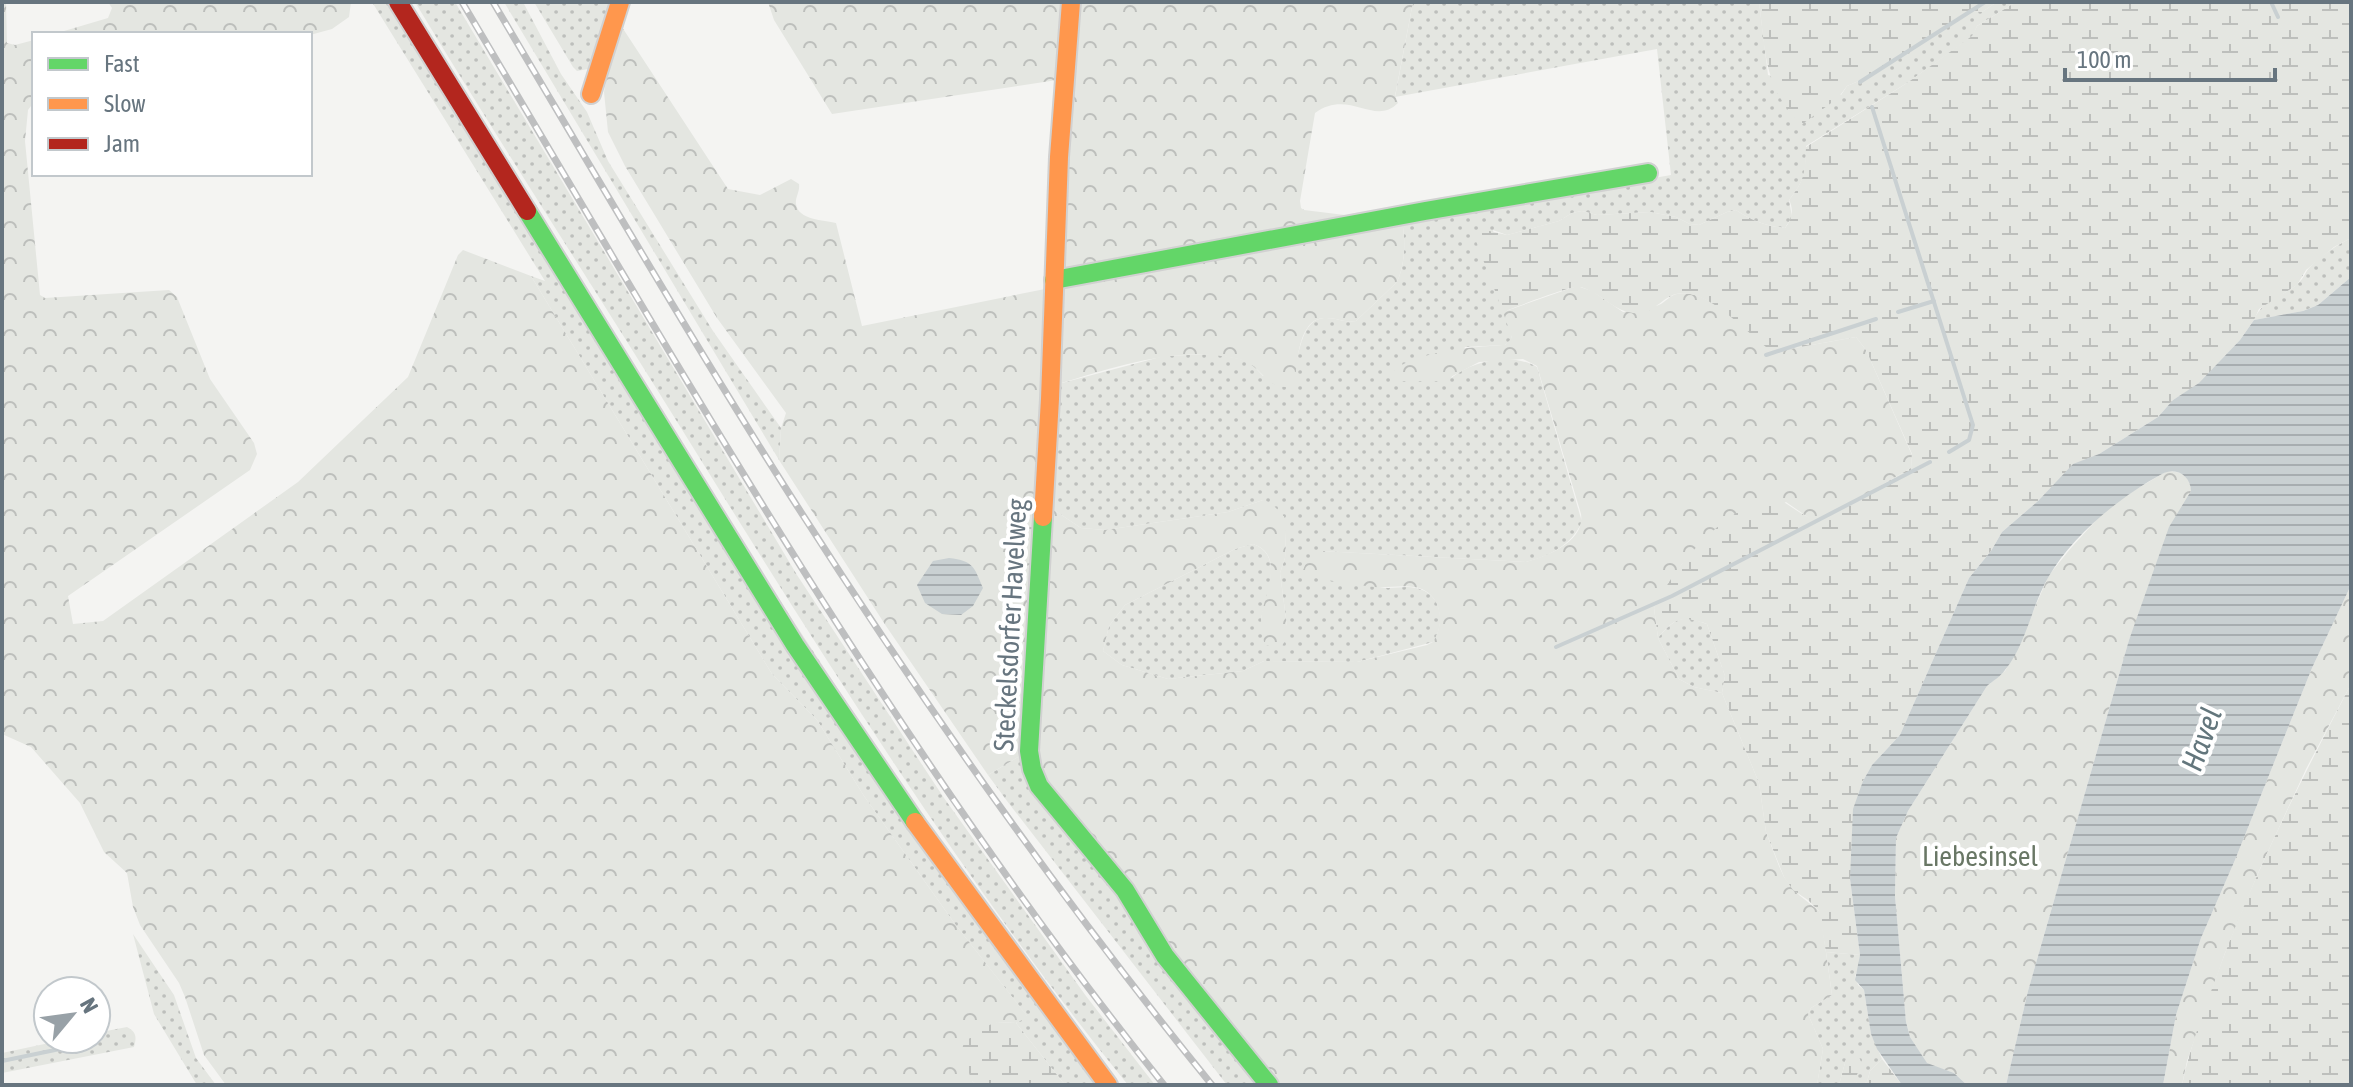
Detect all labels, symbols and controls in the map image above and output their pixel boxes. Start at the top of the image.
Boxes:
legend [32,32,312,176]
scale bar [2065,32,2275,82]
text: 100 m [2077,46,2131,73]
text: Fast [104,50,140,77]
text: Slow [104,90,146,117]
text: Jam [104,130,140,157]
street label: Steckelsdorfer Havelweg [987,498,1033,752]
water label: Havel [2174,703,2228,775]
park label: Liebesinsel [1922,840,2039,872]
north arrow [32,975,112,1055]
text: N [75,993,104,1017]

